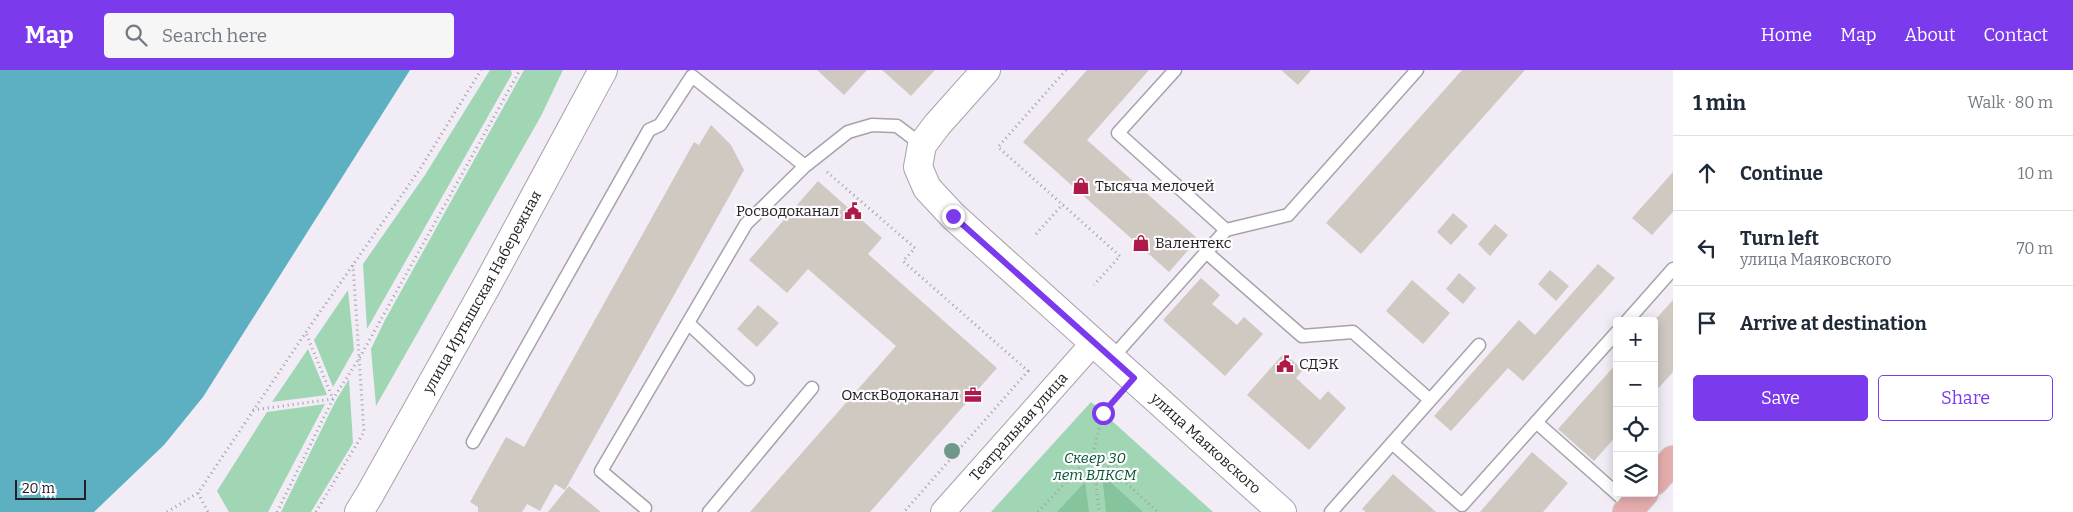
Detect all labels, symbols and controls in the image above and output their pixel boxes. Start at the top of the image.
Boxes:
search box [104,13,454,58]
text: Map [25,21,74,49]
icon: search [122,21,150,49]
text: Search here [162,24,267,47]
text: Home [1761,24,1812,46]
text: Map [1840,24,1876,46]
text: About [1904,24,1955,46]
text: Contact [1983,24,2048,46]
text: 1 min [1693,90,1746,116]
text: Walk · 80 m [1967,93,2053,112]
icon: ahead [1693,159,1721,187]
text: Continue [1740,162,1823,185]
text: 10 m [2018,164,2053,183]
shop icon: Тысяча мелочей [1071,176,1091,196]
place label: Тысяча мелочей [1095,177,1214,195]
street label: улица Иртышская Набережная [419,188,545,398]
public building icon: Росводоканал [843,201,863,221]
place label: Росводоканал [736,202,839,220]
route end [942,205,965,228]
text: Turn left [1740,227,1819,250]
shop icon: Валентекс [1131,233,1151,253]
place label: Валентекс [1155,234,1232,252]
icon: left [1693,234,1721,262]
text: 70 m [2017,239,2053,258]
text: улица Маяковского [1740,250,1892,269]
icon: arrive [1693,309,1721,337]
text: Arrive at destination [1740,312,1927,335]
map controls [1613,317,1658,497]
button: + [1613,317,1658,362]
public building icon: СДЭК [1275,354,1295,374]
place label: СДЭК [1299,355,1339,373]
button: − [1613,362,1658,407]
street label: Театральная улица [966,369,1072,485]
button: Save [1693,375,1868,421]
button: Share [1878,375,2053,421]
office icon: ОмскВодоканал [963,385,983,405]
place label: ОмскВодоканал [841,386,959,404]
street label: улица Маяковского [1146,388,1265,498]
route start [1092,402,1115,425]
button: locate [1613,407,1658,452]
park label: Сквер 30 лет ВЛКСМ [1052,449,1138,484]
button: layers [1613,452,1658,497]
scale bar [15,477,86,500]
text: 20 m [22,480,55,497]

